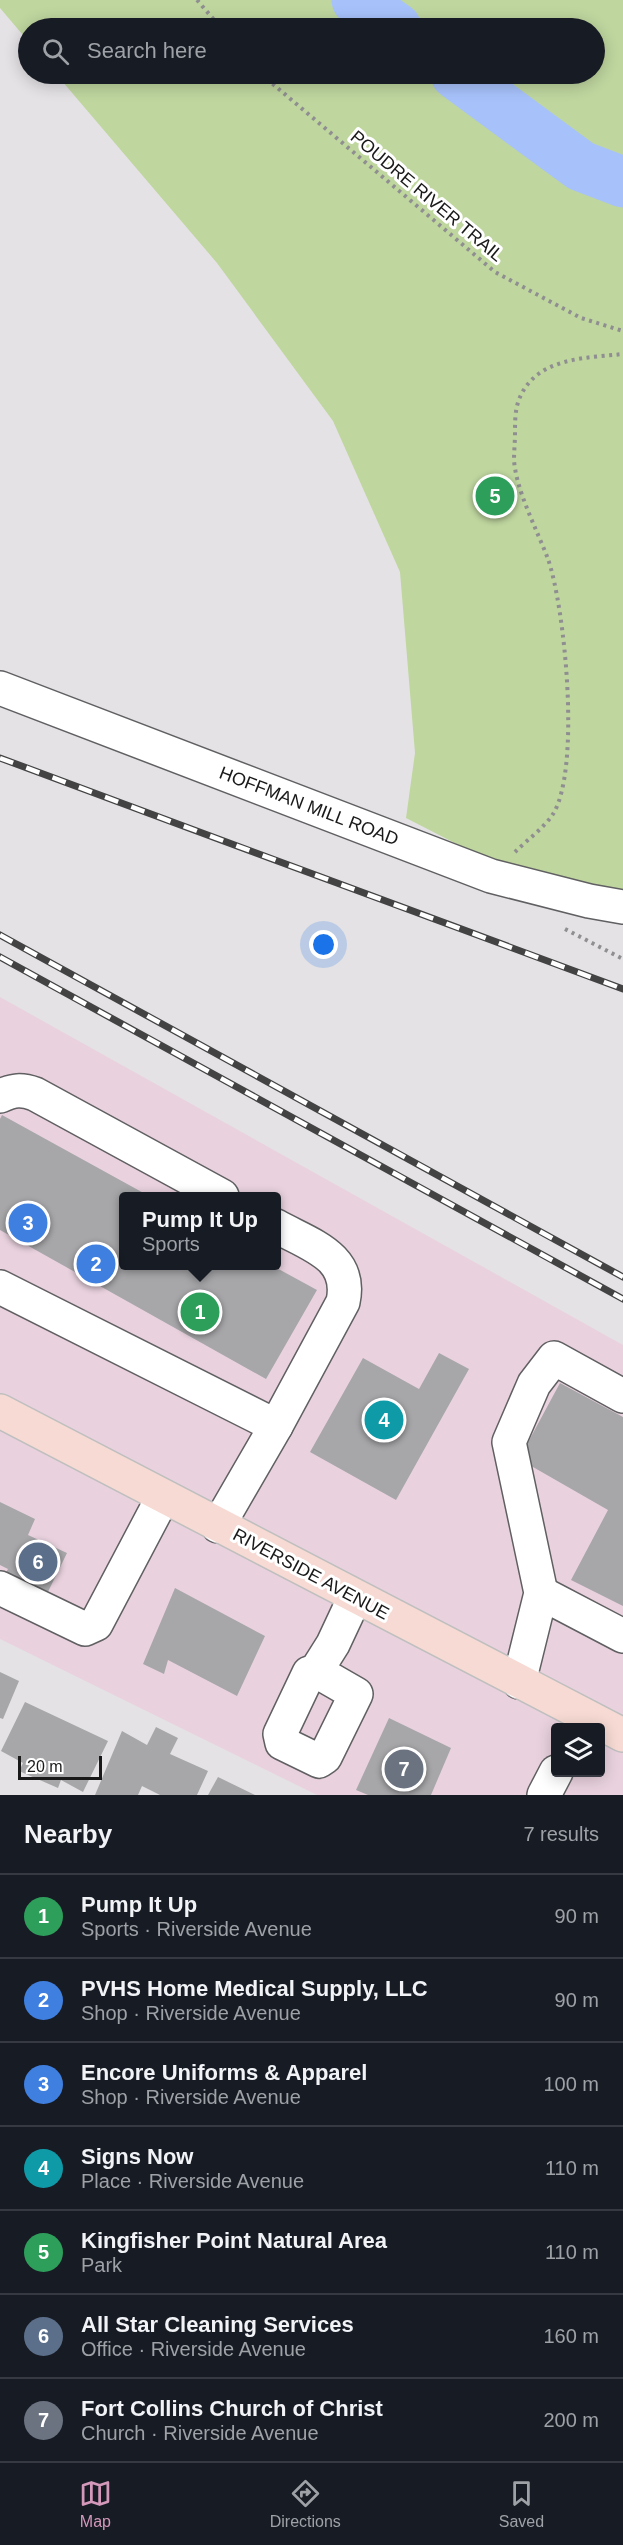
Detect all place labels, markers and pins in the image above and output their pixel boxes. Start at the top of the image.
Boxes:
pin: 5 [476,474,514,518]
pin: 3 [9,1200,48,1246]
pin: 2 [76,1242,116,1286]
pin: 1 [180,1290,220,1334]
pin: 4 [364,1398,404,1442]
pin: 6 [18,1540,57,1584]
pin: 7 [384,1746,424,1792]

